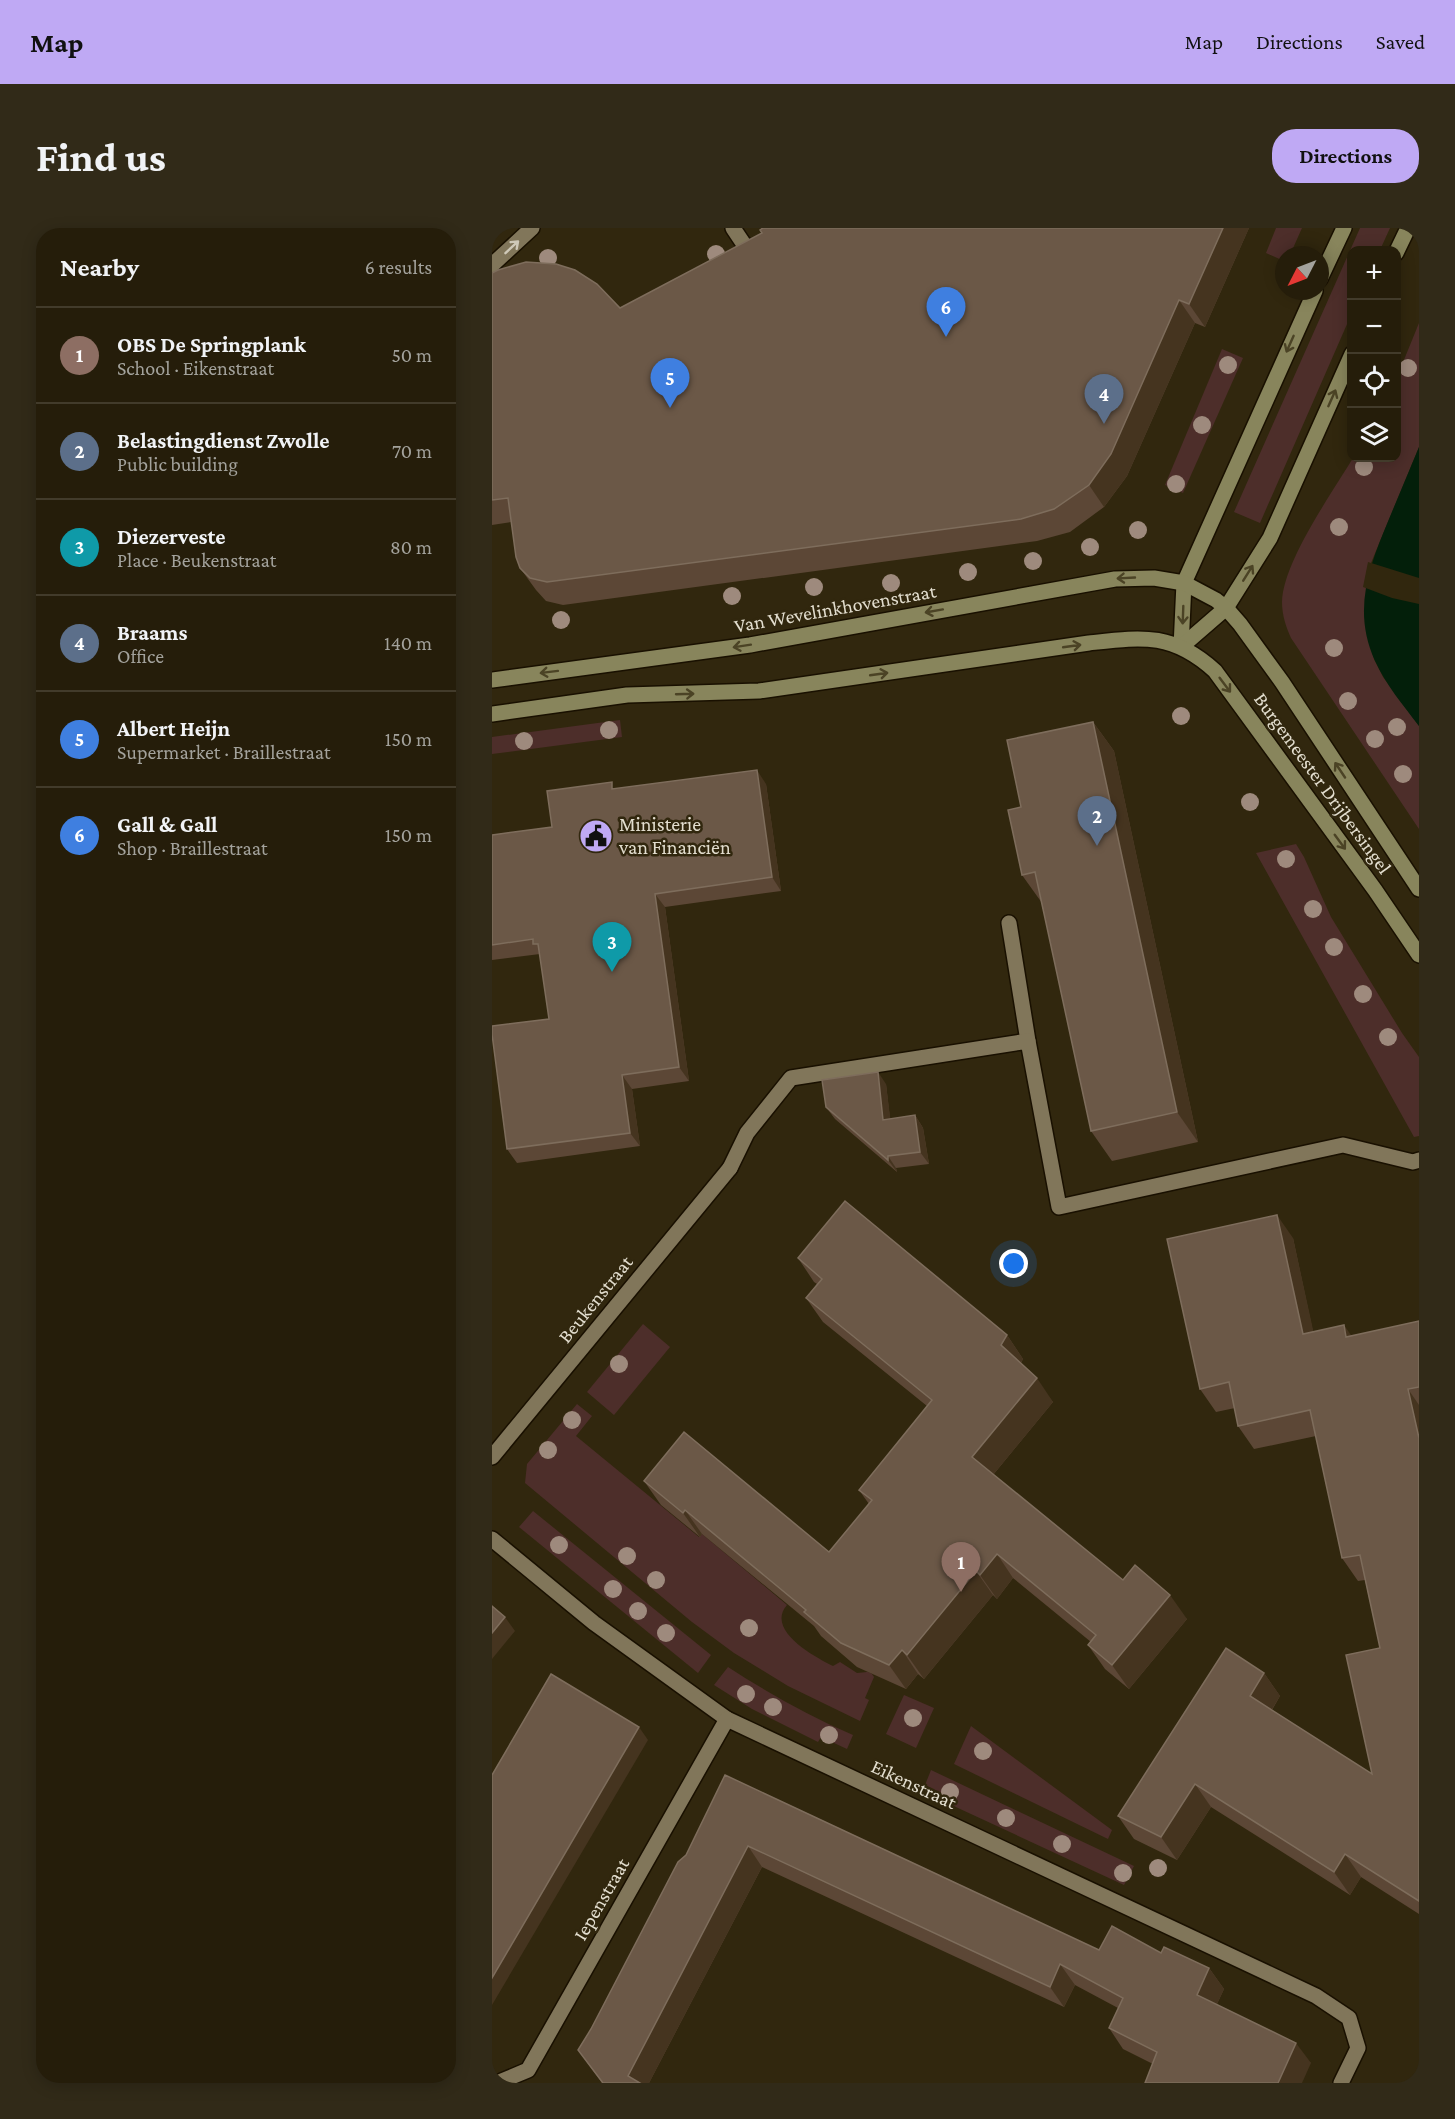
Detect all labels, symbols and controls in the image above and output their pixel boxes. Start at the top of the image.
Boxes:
text: Map [30,27,83,58]
text: Map [1185,30,1223,54]
text: Directions [1256,30,1343,54]
text: Saved [1376,30,1425,54]
button: Directions [1272,129,1419,183]
text: Find us [36,133,166,180]
one-way arrow [504,240,519,254]
north arrow [1275,246,1329,300]
map controls [1347,246,1401,462]
button: + [1347,246,1401,300]
text: Nearby [60,253,139,282]
text: 6 results [365,256,432,278]
pin: 6 [926,288,966,337]
button: − [1347,300,1401,354]
text: OBS De Springplank [117,332,306,357]
one-way arrow [1284,335,1296,353]
text: 1 [76,344,83,366]
text: 50 m [391,344,432,366]
button: locate [1347,354,1401,408]
text: School · Eikenstraat [117,357,274,379]
pin: 5 [650,358,690,408]
pin: 4 [1084,374,1124,424]
one-way arrow [1327,389,1338,407]
button: layers [1347,408,1401,462]
text: Belastingdienst Zwolle [117,428,330,453]
text: 2 [74,440,85,462]
text: 70 m [392,440,432,462]
text: Public building [117,453,238,475]
text: Diezerveste [117,524,225,549]
text: 3 [75,536,84,558]
text: 80 m [390,536,432,558]
text: Place · Beukenstraat [117,549,276,571]
one-way arrow [1241,565,1254,582]
one-way arrow [1116,573,1136,584]
street label: Van Wevelinkhovenstraat [732,579,938,637]
one-way arrow [1177,605,1188,625]
one-way arrow [925,606,944,617]
text: Braams [117,620,187,645]
text: 4 [74,632,85,654]
text: 140 m [384,632,432,654]
one-way arrow [733,640,752,651]
one-way arrow [1062,640,1081,651]
text: Office [117,645,164,667]
one-way arrow [539,667,559,678]
one-way arrow [869,668,888,679]
one-way arrow [1219,676,1231,692]
one-way arrow [675,688,695,699]
street label: Burgemeester Drijbersingel [1249,688,1396,878]
text: Albert Heijn [117,716,230,741]
text: 5 [75,728,84,750]
text: 150 m [385,728,432,750]
text: Supermarket · Braillestraat [117,741,331,763]
one-way arrow [1334,762,1346,779]
pin: 2 [1078,796,1116,846]
text: Gall & Gall [117,812,218,837]
place label: Ministerie van Financiën [618,813,731,858]
public building icon: Ministerie van Financiën [578,818,614,854]
text: 6 [74,824,85,846]
text: 150 m [385,824,432,846]
one-way arrow [1334,834,1346,850]
text: Shop · Braillestraat [117,837,268,859]
pin: 3 [592,922,632,972]
your location [999,1249,1028,1278]
street label: Beukenstraat [553,1251,637,1347]
pin: 1 [942,1542,980,1592]
street label: Eikenstraat [868,1755,960,1813]
street label: Iepenstraat [569,1854,634,1944]

